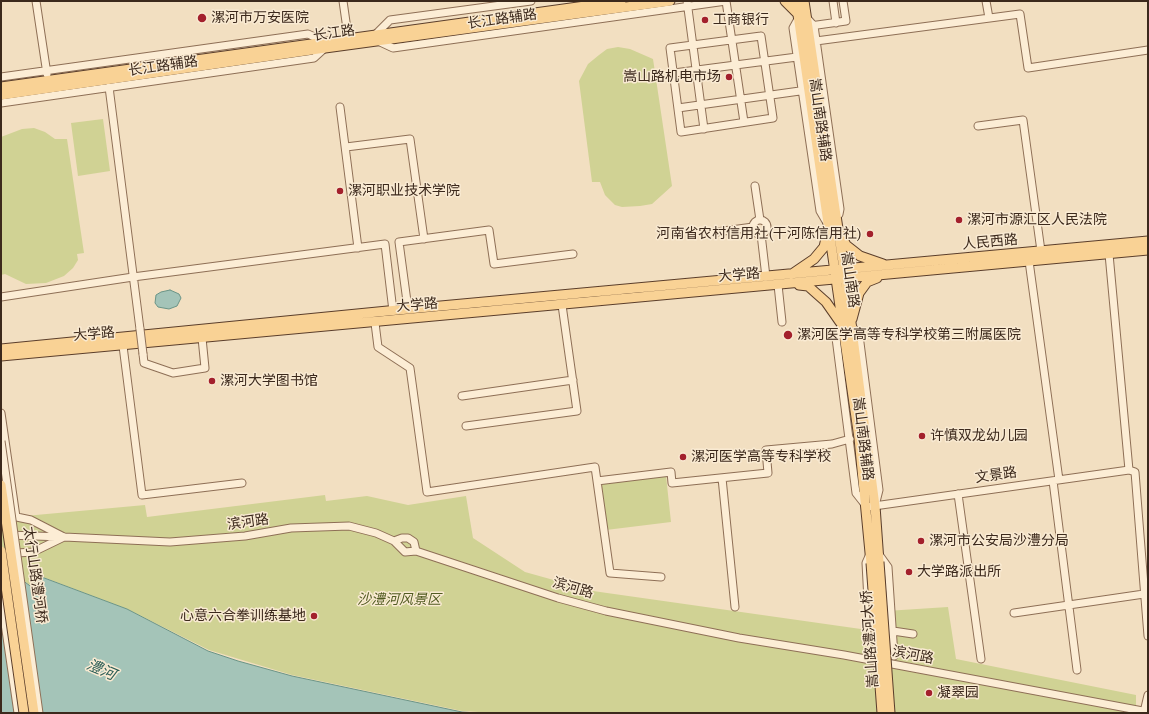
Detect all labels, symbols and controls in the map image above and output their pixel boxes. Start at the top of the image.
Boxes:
street label: 长江路辅路 [466,6,538,32]
place label: 漯河市万安医院 [211,10,309,26]
marker: 漯河市万安医院 [196,12,208,24]
place label: 工商银行 [713,12,769,28]
marker: 工商银行 [700,15,710,25]
street label: 长江路 [312,22,356,44]
street label: 长江路辅路 [127,53,199,79]
place label: 嵩山路机电市场 [623,69,721,85]
marker: 嵩山路机电市场 [724,72,734,82]
street label: 嵩山南路辅路 [806,77,834,163]
place label: 漯河职业技术学院 [348,183,460,199]
marker: 漯河职业技术学院 [335,186,345,196]
place label: 漯河市源汇区人民法院 [967,212,1107,228]
marker: 漯河市源汇区人民法院 [954,215,964,225]
place label: 河南省农村信用社(干河陈信用社) [656,226,862,242]
marker: 河南省农村信用社(干河陈信用社) [865,229,875,239]
street label: 人民西路 [961,231,1019,253]
street label: 嵩山南路 [838,251,862,309]
street label: 大学路 [717,265,761,285]
street label: 大学路 [395,295,439,315]
street label: 大学路 [72,324,116,344]
place label: 漯河医学高等专科学校第三附属医院 [797,327,1021,343]
marker: 漯河医学高等专科学校第三附属医院 [782,329,794,341]
place label: 漯河大学图书馆 [220,373,318,389]
marker: 漯河大学图书馆 [207,376,217,386]
street label: 嵩山南路辅路 [850,396,876,482]
place label: 许慎双龙幼儿园 [930,428,1028,444]
marker: 许慎双龙幼儿园 [917,431,927,441]
place label: 漯河医学高等专科学校 [691,449,831,465]
marker: 漯河医学高等专科学校 [678,452,688,462]
street label: 文景路 [974,464,1018,486]
street label: 滨河路 [226,511,270,533]
street label: 太行山路澧河桥 [20,525,50,625]
place label: 漯河市公安局沙澧分局 [929,533,1069,549]
marker: 漯河市公安局沙澧分局 [916,536,926,546]
place label: 大学路派出所 [917,564,1001,580]
marker: 大学路派出所 [904,567,914,577]
street label: 滨河路 [550,574,596,602]
street label: 嵩山路澧河大桥 [858,590,882,688]
park label: 沙澧河风景区 [357,592,441,608]
place label: 心意六合拳训练基地 [180,608,306,624]
marker: 心意六合拳训练基地 [309,611,319,621]
street label: 滨河路 [891,643,935,667]
water label: 澧河 [84,656,118,684]
place label: 凝翠园 [937,685,979,701]
marker: 凝翠园 [924,688,934,698]

